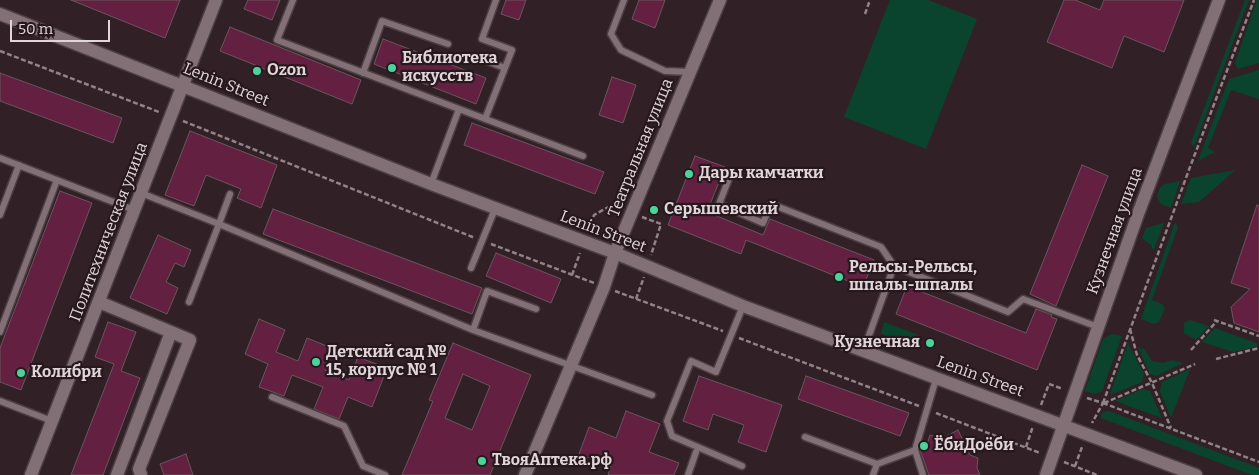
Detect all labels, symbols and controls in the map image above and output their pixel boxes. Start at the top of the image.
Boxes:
scale bar [12,10,112,42]
text: 50 m [18,20,53,38]
place label: Библиотека искусств [402,49,498,87]
street label: Lenin Street [180,59,272,111]
place label: Ozon [267,61,306,81]
marker: Библиотека искусств [386,62,398,74]
marker: Ozon [251,65,263,77]
street label: Театральная улица [604,76,678,220]
street label: Политехническая улица [66,140,152,324]
place label: Дары камчатки [699,164,824,184]
street label: Кузнечная улица [1083,165,1147,297]
marker: Дары камчатки [683,168,695,180]
place label: Серышевский [664,200,778,220]
marker: Серышевский [648,204,660,216]
street label: Lenin Street [557,207,649,257]
place label: Рельсы-Рельсы, шпалы-шпалы [849,258,977,296]
marker: Рельсы-Рельсы, шпалы-шпалы [833,271,845,283]
place label: Кузнечная [834,333,920,353]
marker: Кузнечная [924,337,936,349]
place label: Детский сад № 15, корпус № 1 [326,343,447,381]
street label: Lenin Street [934,352,1026,402]
marker: Детский сад № 15, корпус № 1 [310,356,322,368]
place label: Колибри [31,363,102,383]
marker: Колибри [15,367,27,379]
place label: ЁбиДоёби [934,436,1014,456]
marker: ЁбиДоёби [918,440,930,452]
place label: ТвояАптека.рф [492,451,612,471]
marker: ТвояАптека.рф [476,455,488,467]

